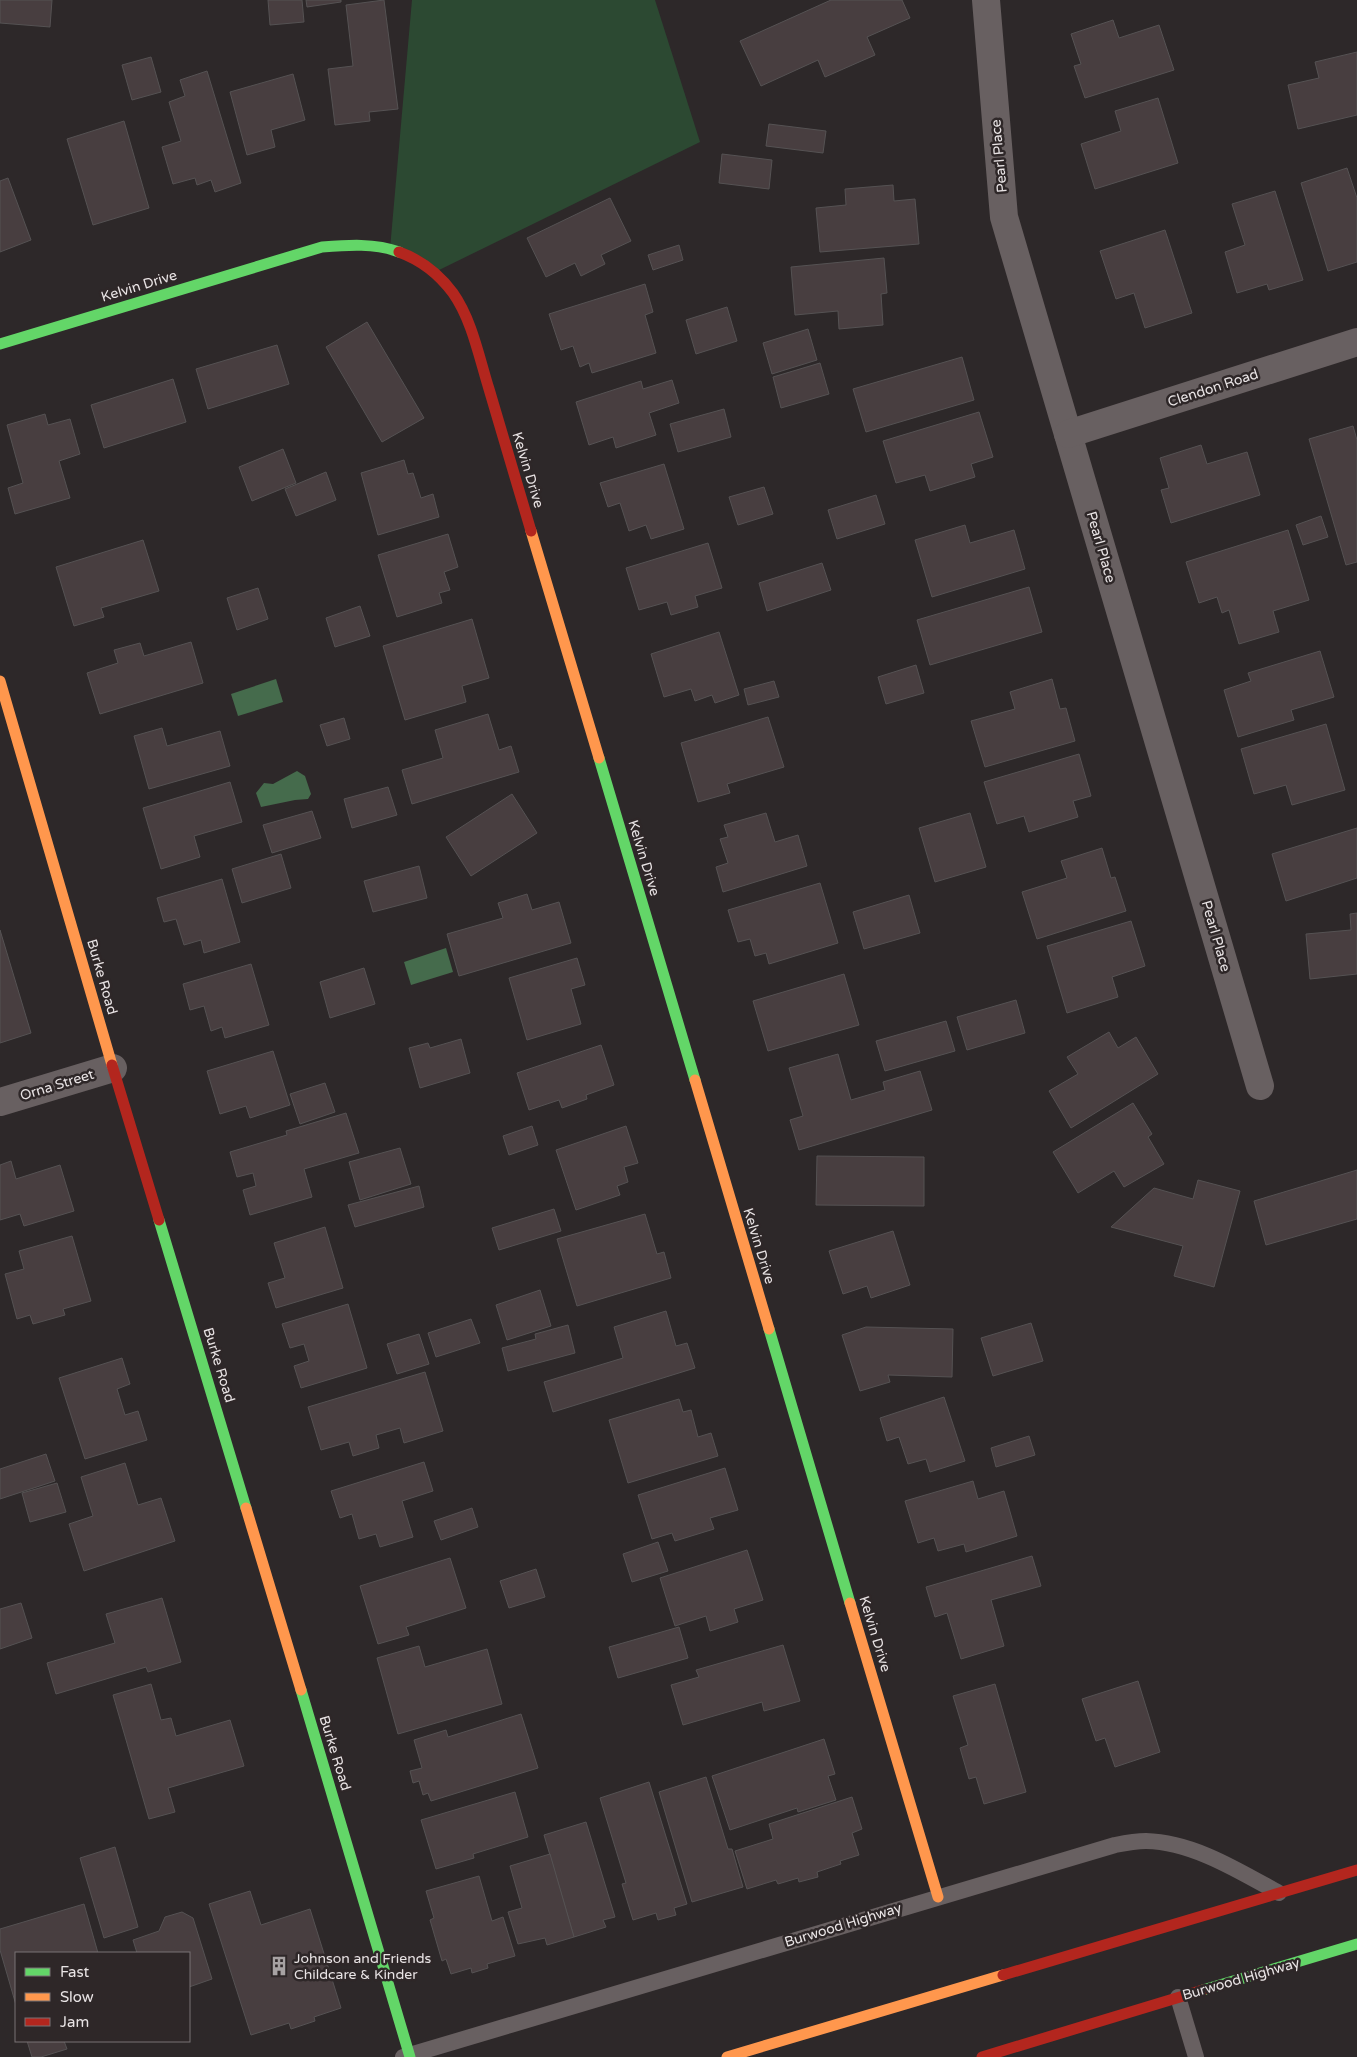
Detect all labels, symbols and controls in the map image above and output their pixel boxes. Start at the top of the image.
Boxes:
street label: Pearl Place [987,119,1011,193]
street label: Kelvin Drive [99,266,179,306]
street label: Clendon Road [1165,365,1261,411]
street label: Kelvin Drive [508,430,548,510]
street label: Pearl Place [1083,509,1119,585]
street label: Kelvin Drive [624,818,664,898]
street label: Pearl Place [1198,898,1234,974]
street label: Burke Road [83,937,121,1017]
street label: Orna Street [18,1065,97,1104]
street label: Kelvin Drive [739,1206,779,1286]
street label: Burke Road [200,1325,238,1405]
street label: Kelvin Drive [855,1594,895,1674]
street label: Burke Road [316,1713,354,1793]
street label: Burwood Highway [782,1899,904,1951]
place label: Johnson and Friends Childcare & Kinder [294,1950,432,1983]
legend [15,1952,190,2042]
street label: Burwood Highway [1180,1954,1302,2004]
building icon: Johnson and Friends Childcare & Kinder [268,1955,290,1977]
text: Fast [60,1963,90,1981]
text: Slow [60,1988,94,2006]
text: Jam [60,2013,89,2031]

